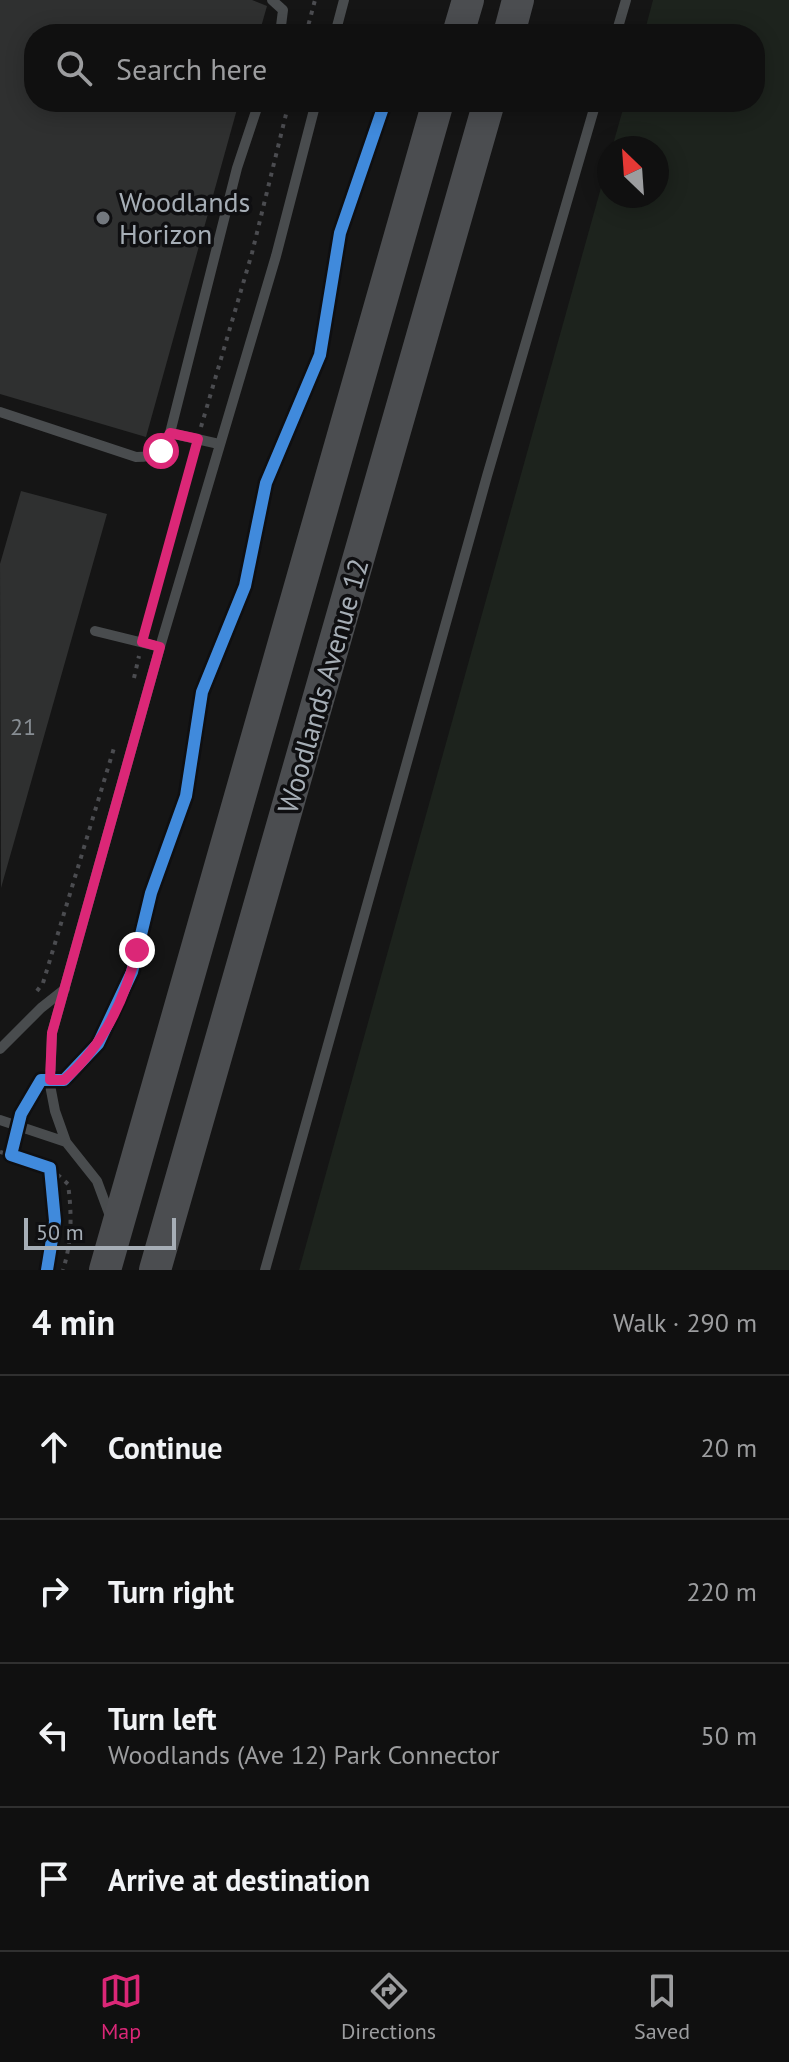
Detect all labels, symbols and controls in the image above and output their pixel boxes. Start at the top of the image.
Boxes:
search box [24,24,765,112]
icon: search [52,46,96,90]
text: Search here [116,49,267,88]
north arrow [597,136,669,208]
place label: Woodlands Horizon [119,183,250,252]
marker: Woodlands Horizon [94,209,112,227]
route start [143,433,179,469]
street label: Woodlands Avenue 12 [268,554,377,818]
house number: 21 [10,711,36,742]
route end [119,932,155,968]
scale bar [24,1214,176,1250]
text: 50 m [36,1218,84,1246]
text: 4 min [32,1300,115,1344]
text: Walk · 290 m [613,1306,757,1339]
icon: ahead [32,1425,76,1469]
text: Continue [108,1428,222,1467]
text: 20 m [701,1431,757,1464]
icon: right [32,1569,76,1613]
text: Turn right [108,1572,234,1611]
text: 220 m [686,1575,757,1608]
text: Turn left [108,1699,216,1738]
icon: left [32,1713,76,1757]
text: 50 m [701,1719,757,1752]
text: Woodlands (Ave 12) Park Connector [108,1738,500,1771]
icon: arrive [32,1857,76,1901]
text: Arrive at destination [108,1860,370,1899]
tab: Map [99,1969,143,2045]
tab: Directions [341,1969,436,2045]
tab: Saved [634,1969,690,2045]

